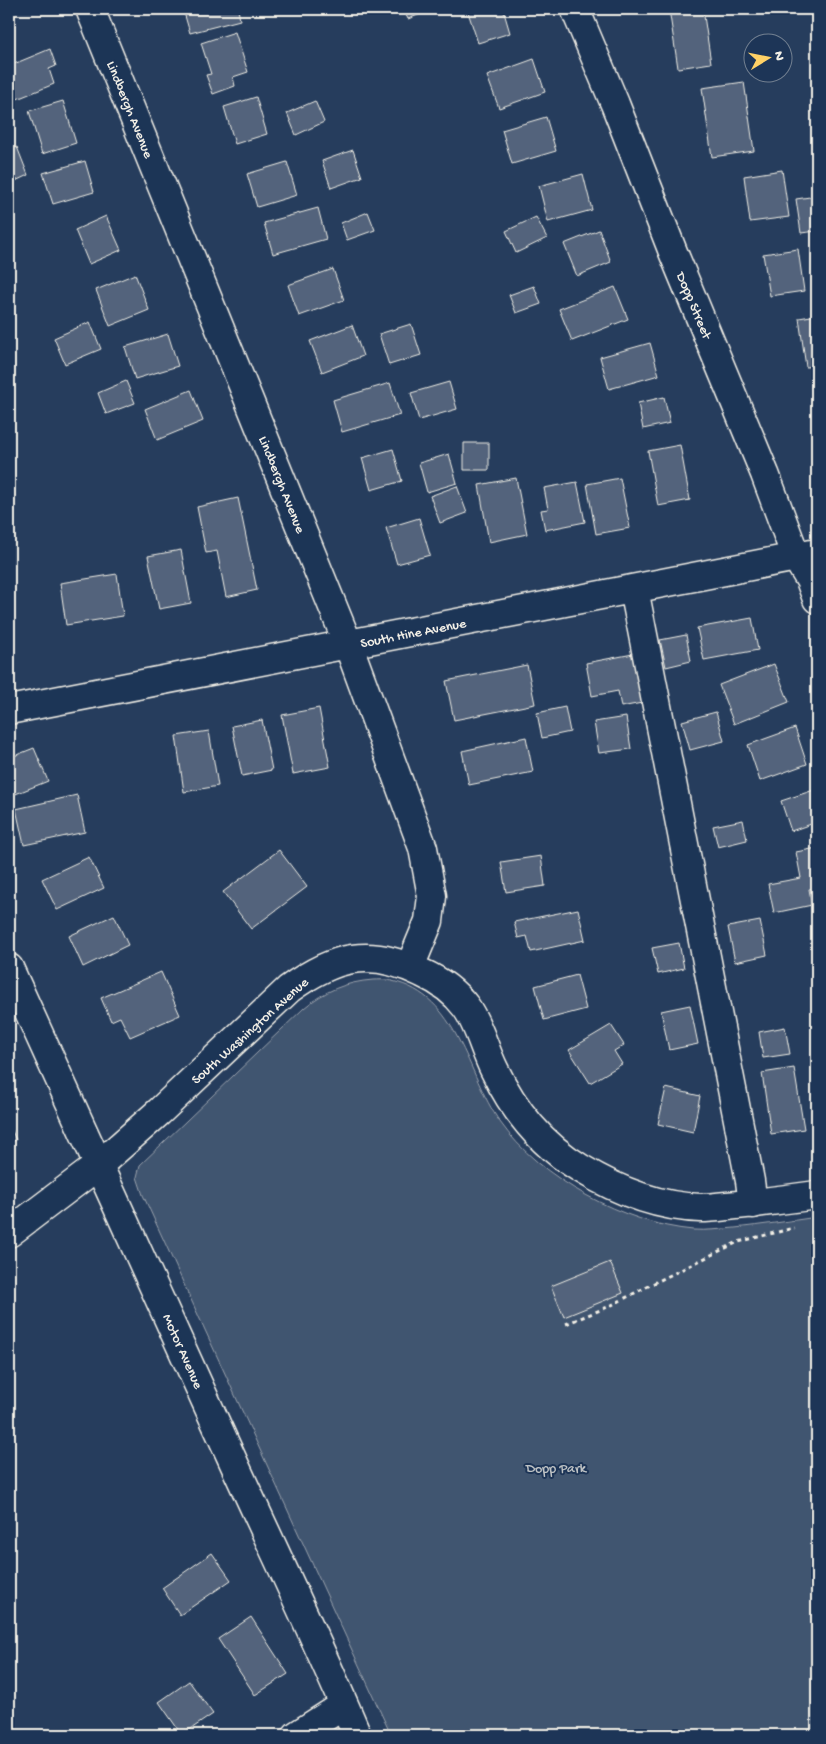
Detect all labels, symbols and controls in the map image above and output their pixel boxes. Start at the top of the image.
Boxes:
north arrow [744,32,794,82]
text: N [769,50,788,62]
street label: Lindbergh Avenue [101,59,156,162]
street label: Dopp Street [671,269,715,343]
street label: Lindbergh Avenue [253,434,308,537]
street label: South Hine Avenue [359,616,468,653]
street label: South Washington Avenue [189,974,313,1089]
street label: Motor Avenue [158,1312,206,1393]
park label: Dopp Park [525,1461,588,1478]

